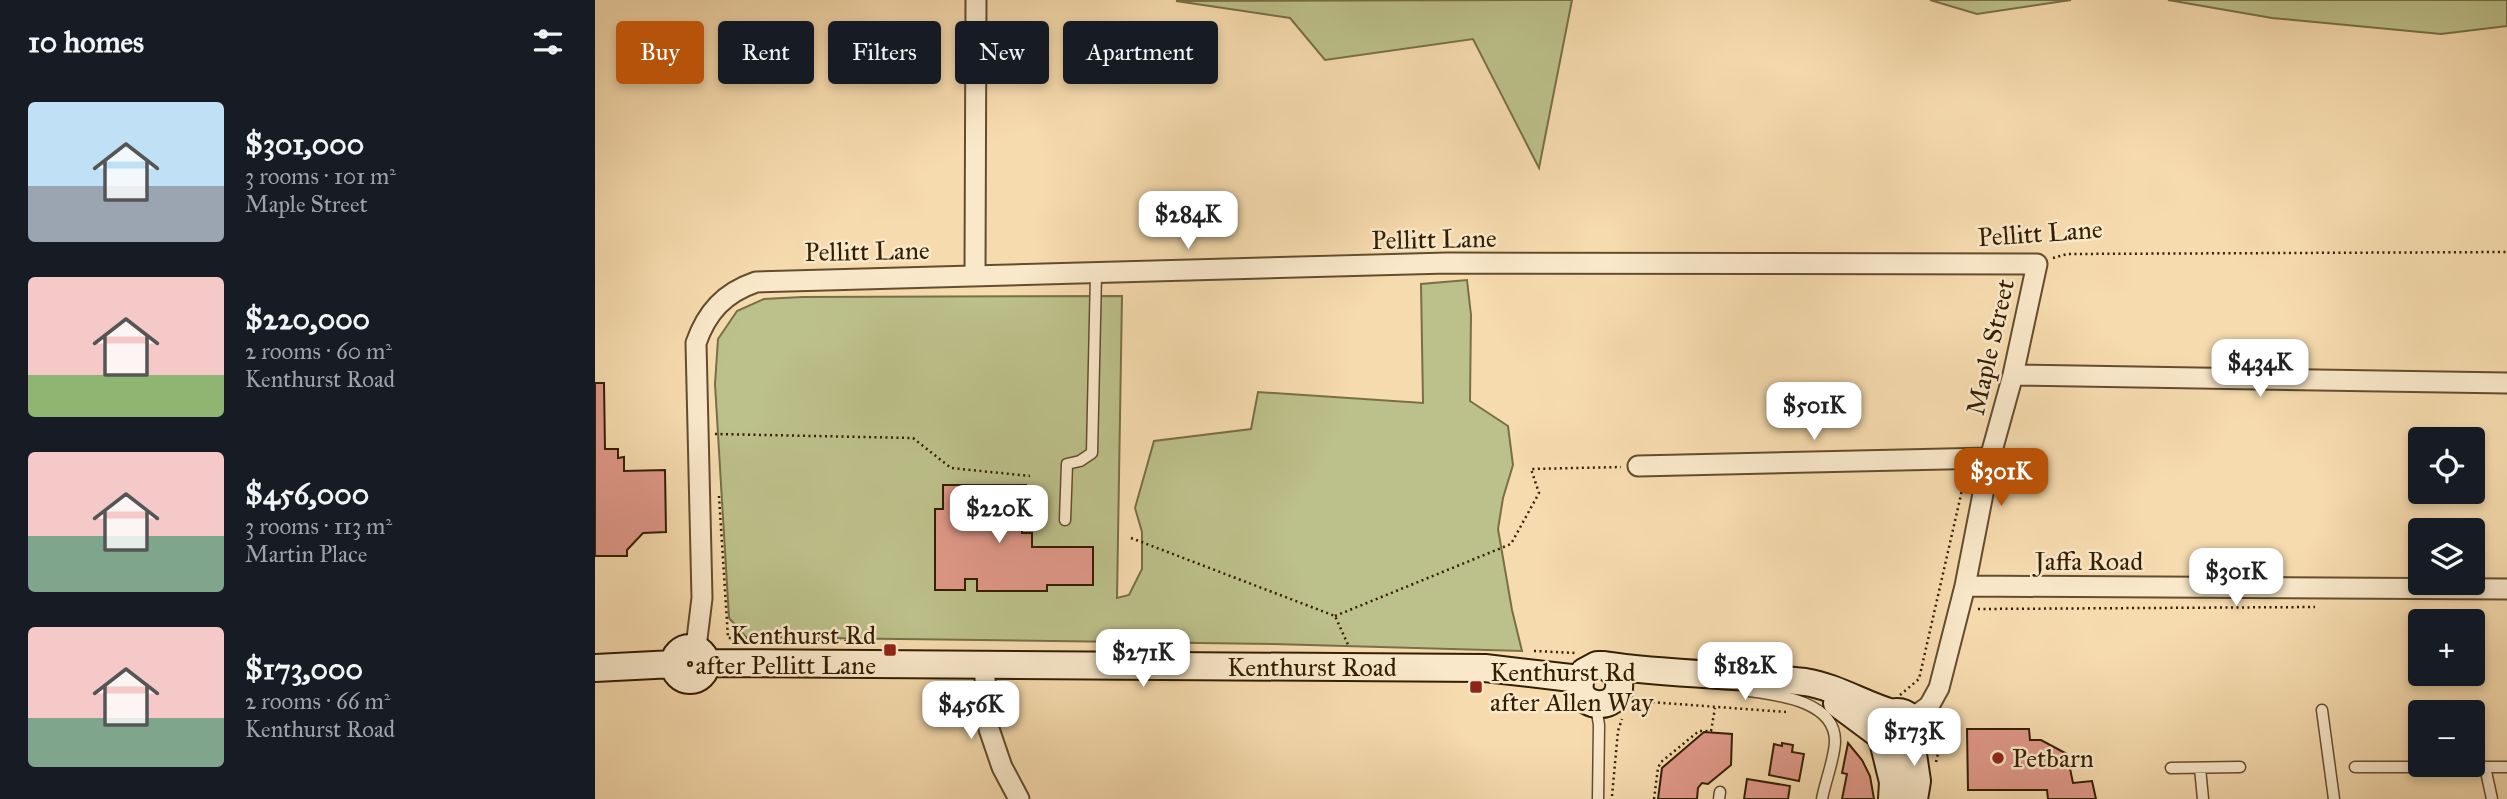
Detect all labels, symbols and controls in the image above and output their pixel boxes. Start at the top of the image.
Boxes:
chip: Buy [616,21,704,84]
chip: Rent [718,21,814,84]
chip: Filters [828,21,941,84]
chip: New [955,21,1049,84]
chip: Apartment [1063,21,1218,84]
icon: filters [529,23,567,61]
text: 10 homes [28,24,144,60]
text: $301,000 [245,126,364,162]
icon: home [84,130,168,214]
text: 3 rooms · 101 m² [245,162,396,190]
text: Maple Street [245,190,368,218]
pin: $284K [1139,191,1237,251]
text: $284K [1155,200,1221,228]
street label: Pellitt Lane [1976,213,2104,253]
street label: Pellitt Lane [1371,222,1497,256]
street label: Pellitt Lane [804,234,930,268]
street label: Maple Street [1959,276,2021,418]
text: $220,000 [245,301,370,337]
icon: home [84,305,168,389]
text: 2 rooms · 60 m² [245,337,392,365]
pin: $434K [2211,340,2309,399]
text: $434K [2228,348,2292,376]
text: Kenthurst Road [245,365,395,393]
pin: $501K [1765,382,1863,442]
text: $501K [1782,391,1846,419]
map controls [2408,427,2485,777]
button: locate [2408,427,2485,504]
pin: $301K [1952,448,2050,508]
text: $301K [1970,457,2032,485]
text: $456,000 [245,476,369,512]
icon: home [84,480,168,564]
pin: $220K [950,486,1048,545]
text: $220K [966,494,1032,522]
text: 3 rooms · 113 m² [245,512,392,540]
button: layers [2408,518,2485,595]
text: Martin Place [245,540,367,568]
street label: Jaffa Road [2032,545,2143,577]
pin: $301K [2187,548,2285,608]
text: $301K [2205,557,2267,585]
button: + [2408,609,2485,686]
place label: Kenthurst Rd after Pellitt Lane [696,619,876,681]
pin: $271K [1094,630,1192,689]
text: $271K [1112,638,1174,666]
marker: Kenthurst Rd after Pellitt Lane [882,642,898,658]
pin: $182K [1696,642,1794,702]
text: $173,000 [245,651,363,687]
street label: Kenthurst Road [1227,651,1397,683]
text: $182K [1714,651,1776,679]
icon: home [84,655,168,739]
place label: Kenthurst Rd after Allen Way [1490,656,1654,718]
marker: Kenthurst Rd after Allen Way [1468,679,1484,695]
pin: $456K [922,682,1020,741]
text: 2 rooms · 66 m² [245,687,390,715]
text: $456K [938,690,1004,718]
button: − [2408,700,2485,777]
pin: $173K [1865,708,1963,768]
text: Kenthurst Road [245,715,395,743]
text: $173K [1884,717,1944,745]
place label: Petbarn [2012,742,2094,774]
marker: Petbarn [1990,750,2006,766]

